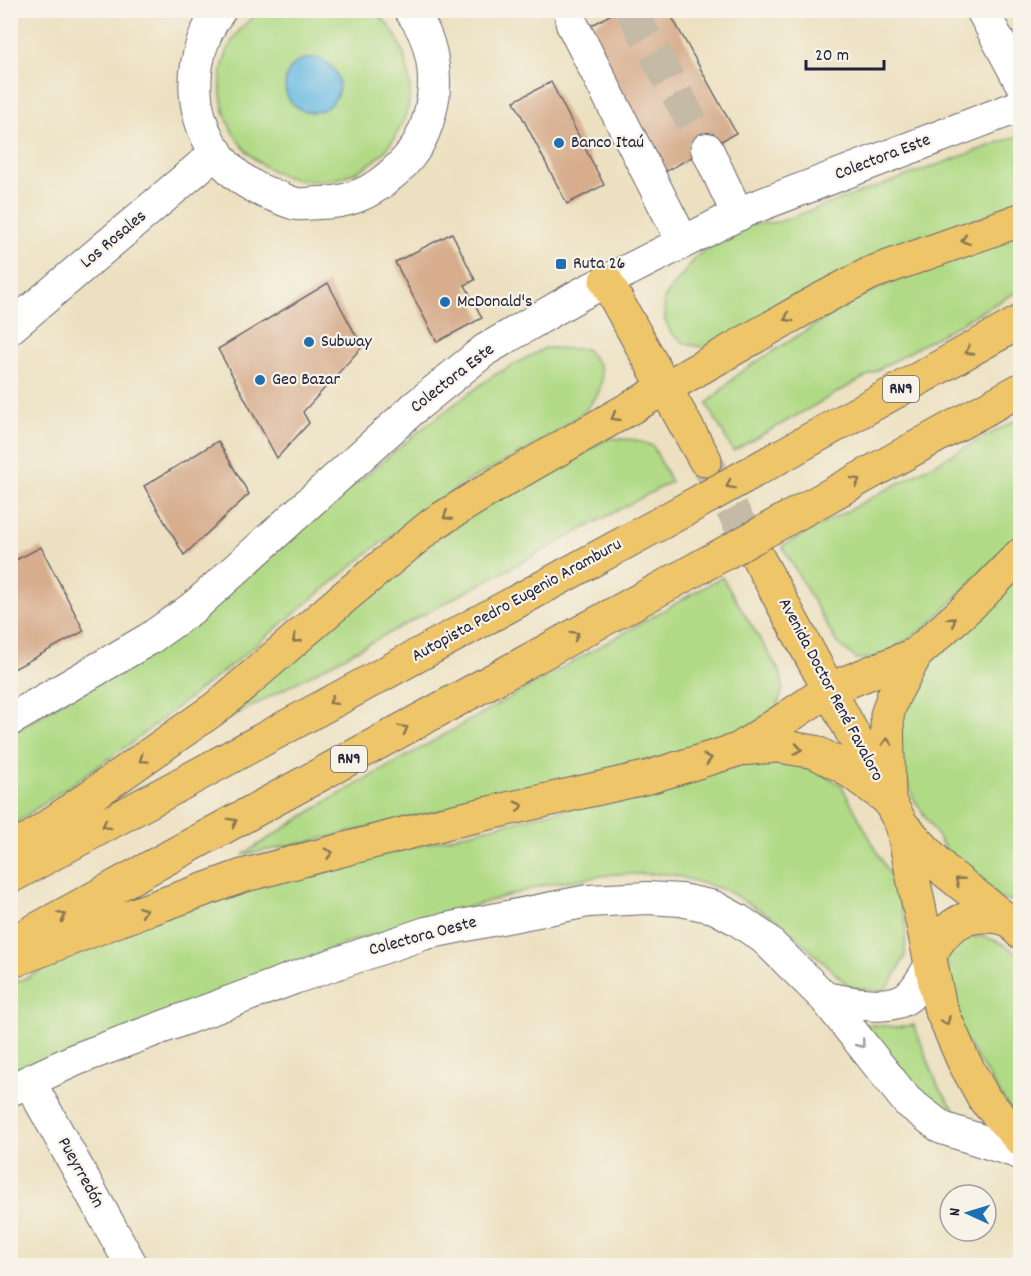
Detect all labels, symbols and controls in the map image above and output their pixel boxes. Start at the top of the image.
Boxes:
scale bar [806,33,884,71]
text: 20 m [815,44,849,69]
street label: Colectora Este [832,128,934,188]
place label: Banco Itaú [571,131,644,156]
marker: Banco Itaú [552,136,566,150]
street label: Los Rosales [75,205,153,275]
one-way arrow [960,232,971,245]
place label: Ruta 26 [573,252,625,277]
marker: Ruta 26 [554,257,568,271]
place label: McDonald's [457,290,533,315]
marker: McDonald's [438,295,452,309]
one-way arrow [783,311,794,322]
place label: Subway [321,330,373,355]
marker: Subway [302,335,316,349]
street label: Colectora Este [406,338,500,420]
one-way arrow [965,344,976,355]
place label: Geo Bazar [272,368,340,393]
marker: Geo Bazar [253,373,267,387]
road number: RN9 [883,376,919,402]
one-way arrow [611,410,621,421]
one-way arrow [726,477,736,489]
one-way arrow [850,477,860,488]
one-way arrow [443,508,453,520]
street label: Autopista Pedro Eugenio Aramburu [407,533,627,669]
street label: Avenida Doctor René Favaloro [771,594,889,786]
one-way arrow [945,617,956,628]
one-way arrow [569,631,579,642]
one-way arrow [292,632,303,643]
one-way arrow [328,694,339,705]
one-way arrow [398,725,408,736]
one-way arrow [881,737,893,746]
one-way arrow [793,742,803,755]
road number: RN9 [331,746,367,772]
one-way arrow [138,752,149,763]
one-way arrow [702,754,713,766]
one-way arrow [513,801,523,814]
one-way arrow [102,818,112,829]
one-way arrow [227,818,237,829]
one-way arrow [324,848,334,861]
one-way arrow [955,878,966,889]
one-way arrow [137,906,148,918]
street label: Colectora Oeste [366,911,480,963]
one-way arrow [56,912,66,923]
one-way arrow [939,1014,951,1025]
one-way arrow [854,1037,865,1048]
street label: Pueyrredón [50,1133,110,1213]
north arrow [938,1183,998,1243]
text: N [944,1207,967,1217]

